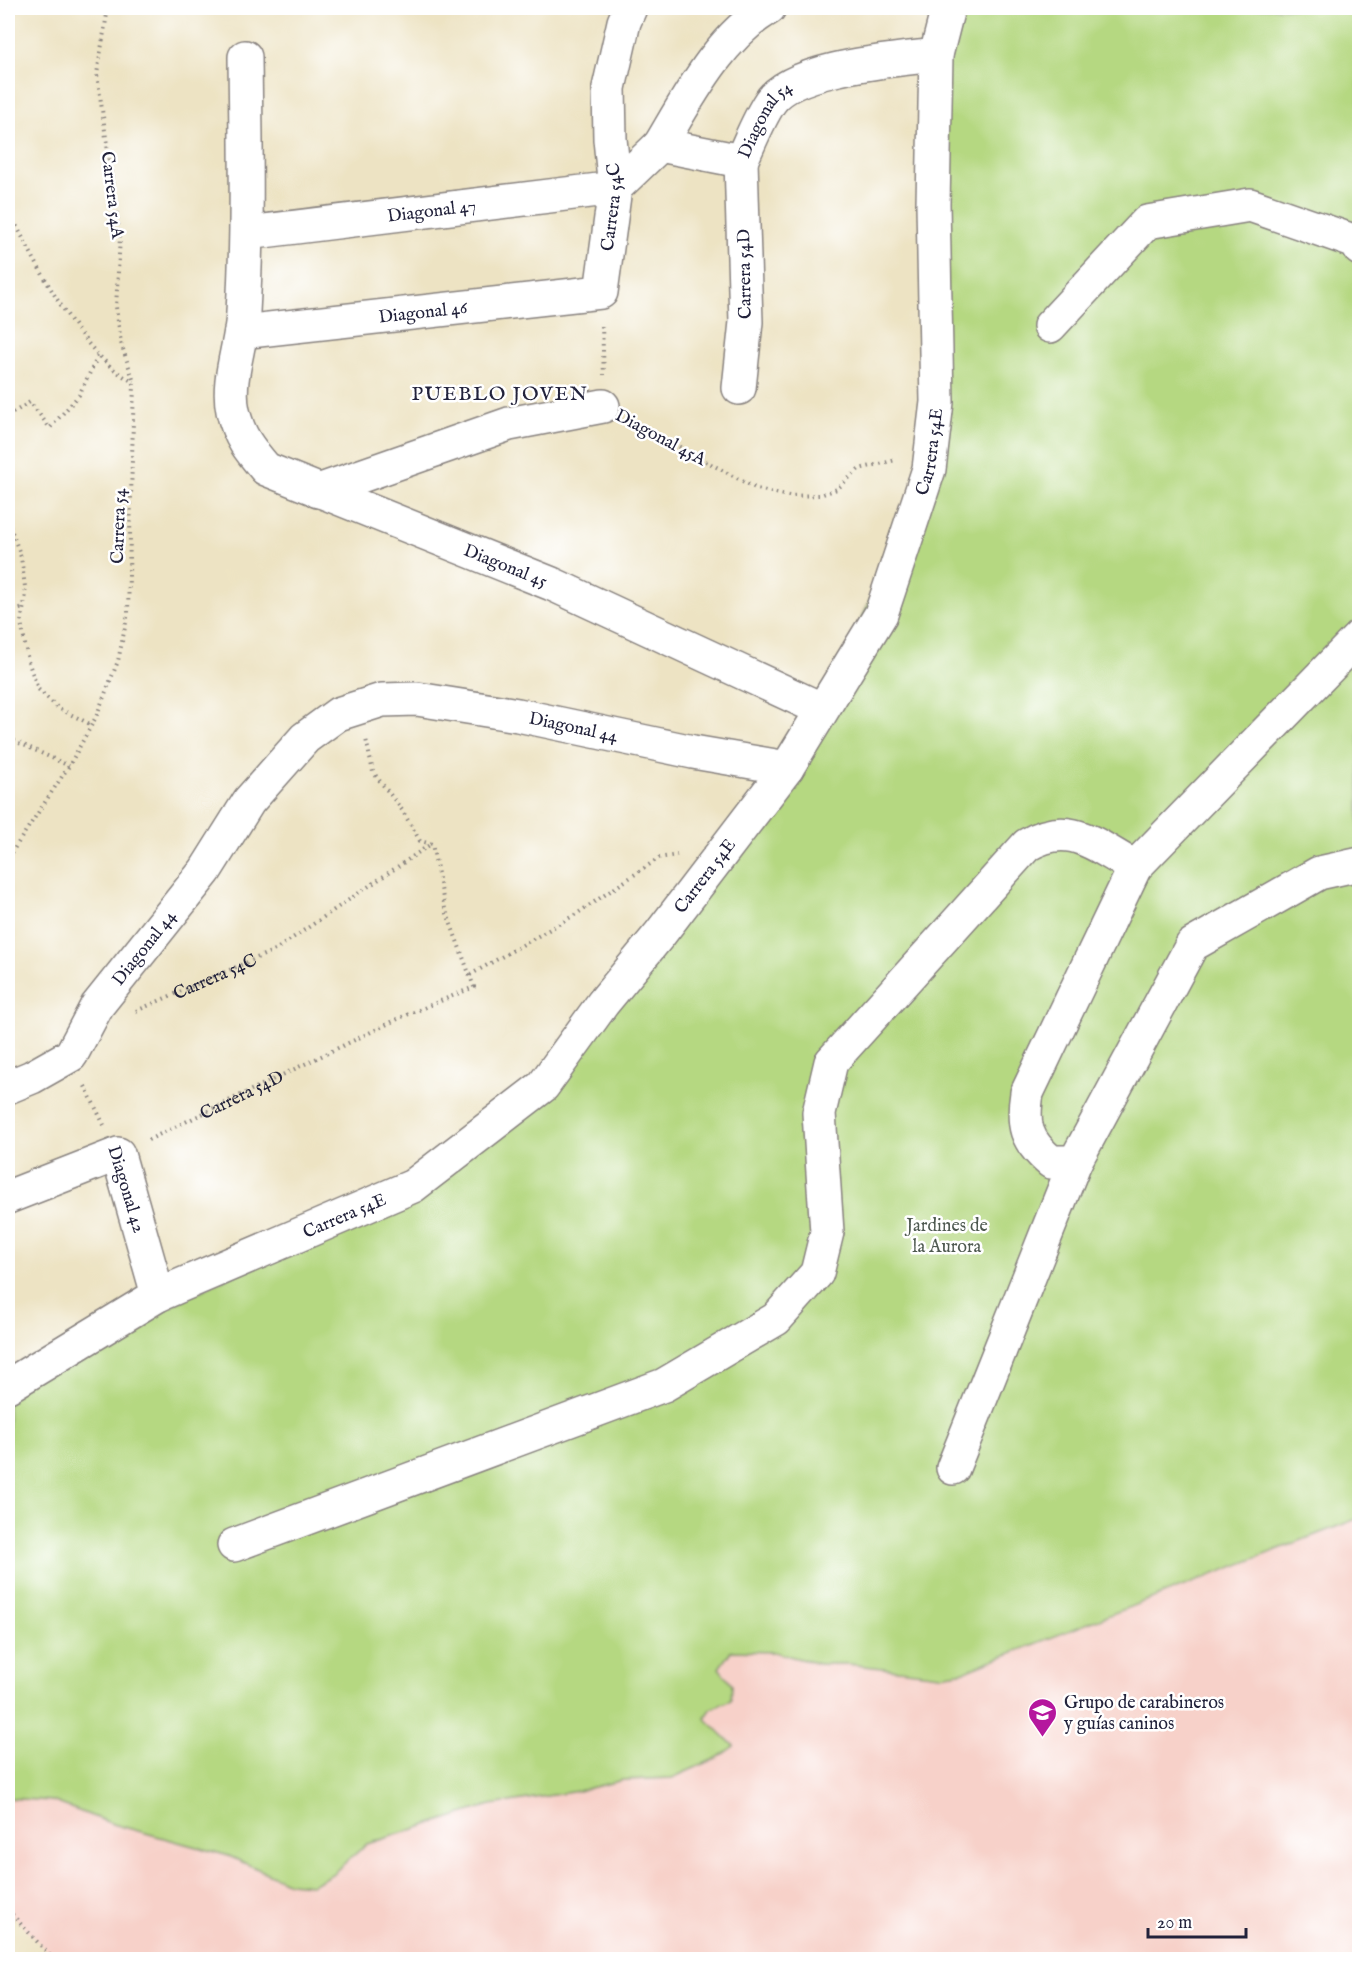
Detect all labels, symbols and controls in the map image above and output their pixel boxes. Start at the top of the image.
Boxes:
street label: Diagonal 54 [734,76,797,162]
street label: Carrera 54A [95,150,128,241]
street label: Carrera 54C [597,162,628,253]
street label: Diagonal 47 [386,195,478,229]
street label: Carrera 54D [733,229,758,319]
street label: Diagonal 46 [378,297,469,330]
district label: PUEBLO JOVEN [411,382,589,407]
street label: Diagonal 45A [611,405,711,472]
street label: Carrera 54E [911,407,949,499]
street label: Carrera 54 [107,488,132,564]
street label: Diagonal 45 [460,540,551,594]
street label: Diagonal 44 [527,708,620,749]
street label: Carrera 54E [670,835,742,919]
street label: Diagonal 44 [108,906,182,991]
street label: Carrera 54C [170,949,261,1006]
street label: Carrera 54D [197,1066,288,1126]
street label: Diagonal 42 [101,1143,150,1236]
street label: Carrera 54E [300,1189,390,1245]
park label: Jardines de la Aurora [904,1215,988,1259]
place label: Grupo de carabineros y guías caninos [1063,1692,1224,1736]
school or university icon: Grupo de carabineros y guías caninos [1027,1696,1059,1738]
scale bar [1148,1901,1246,1939]
text: 20 m [1157,1912,1192,1935]

